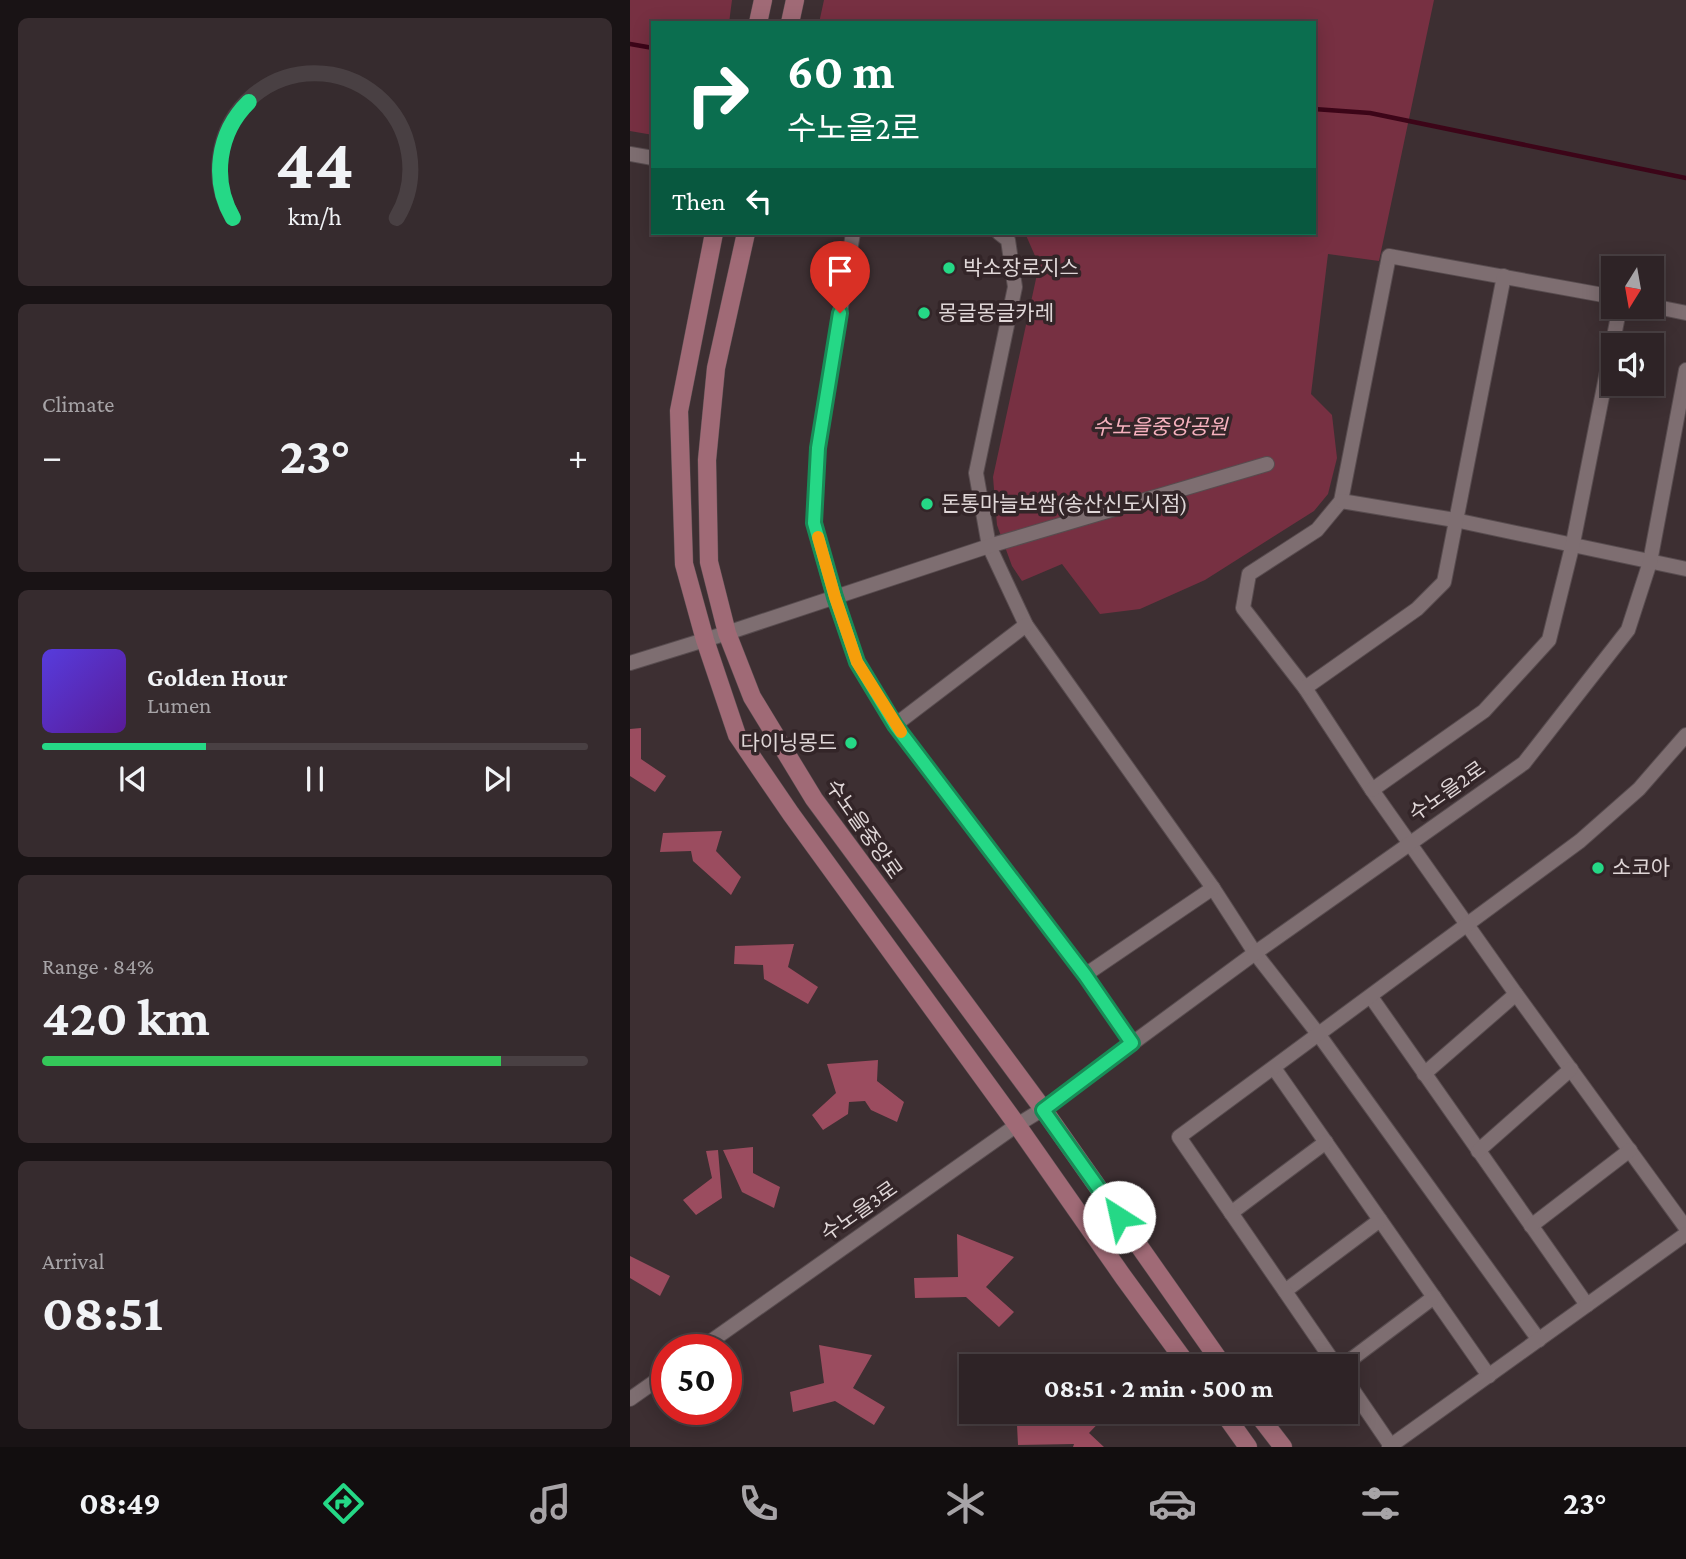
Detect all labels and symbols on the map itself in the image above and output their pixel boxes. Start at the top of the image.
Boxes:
pin [810,241,870,313]
place label: 박소장로지스 [963,256,1079,280]
north arrow [1601,256,1664,318]
marker: 박소장로지스 [941,260,957,276]
place label: 몽글몽글카레 [938,301,1054,325]
marker: 몽글몽글카레 [916,305,932,321]
park label: 수노을중앙공원 [1092,415,1229,439]
place label: 돈통마늘보쌈(송산신도시점) [941,492,1188,516]
marker: 돈통마늘보쌈(송산신도시점) [919,496,935,512]
place label: 다이닝몽드 [740,731,837,755]
marker: 다이닝몽드 [843,735,859,751]
street label: 수노을2로 [1404,756,1490,826]
street label: 수노을중앙로 [821,775,907,883]
place label: 소코아 [1612,856,1670,880]
marker: 소코아 [1590,860,1606,876]
street label: 수노을3로 [816,1176,902,1246]
position arrow [1082,1180,1156,1254]
speed limit sign: 50 [651,1334,742,1425]

